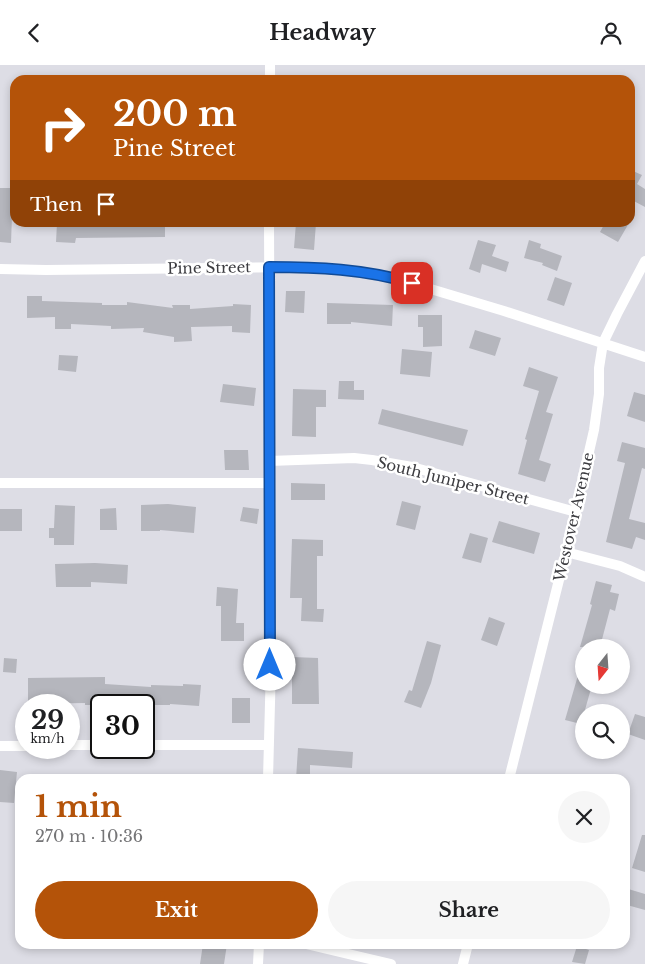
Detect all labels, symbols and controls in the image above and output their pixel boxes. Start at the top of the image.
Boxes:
icon: back [20,19,48,47]
text: Headway [269,19,376,46]
icon: person [597,19,625,47]
text: 200 m [113,92,237,135]
icon: right [30,95,95,160]
text: Pine Street [113,135,236,162]
icon: arrive [92,190,120,218]
text: Then [30,193,82,216]
street label: Pine Street [167,257,251,278]
pin [391,262,433,304]
icon: arrive [398,269,426,297]
street label: Westover Avenue [549,450,598,584]
street label: South Juniper Street [375,452,531,509]
position arrow [243,638,295,690]
north arrow [575,639,630,694]
map controls [575,639,630,759]
speed limit sign: 30 [90,694,155,759]
button: search [575,704,630,759]
text: 29 [31,705,64,736]
text: km/h [30,731,65,746]
text: 1 min [35,788,122,825]
button: close [558,791,610,843]
text: 270 m · 10:36 [35,826,143,846]
button: Exit [35,881,318,939]
button: Share [328,881,610,939]

